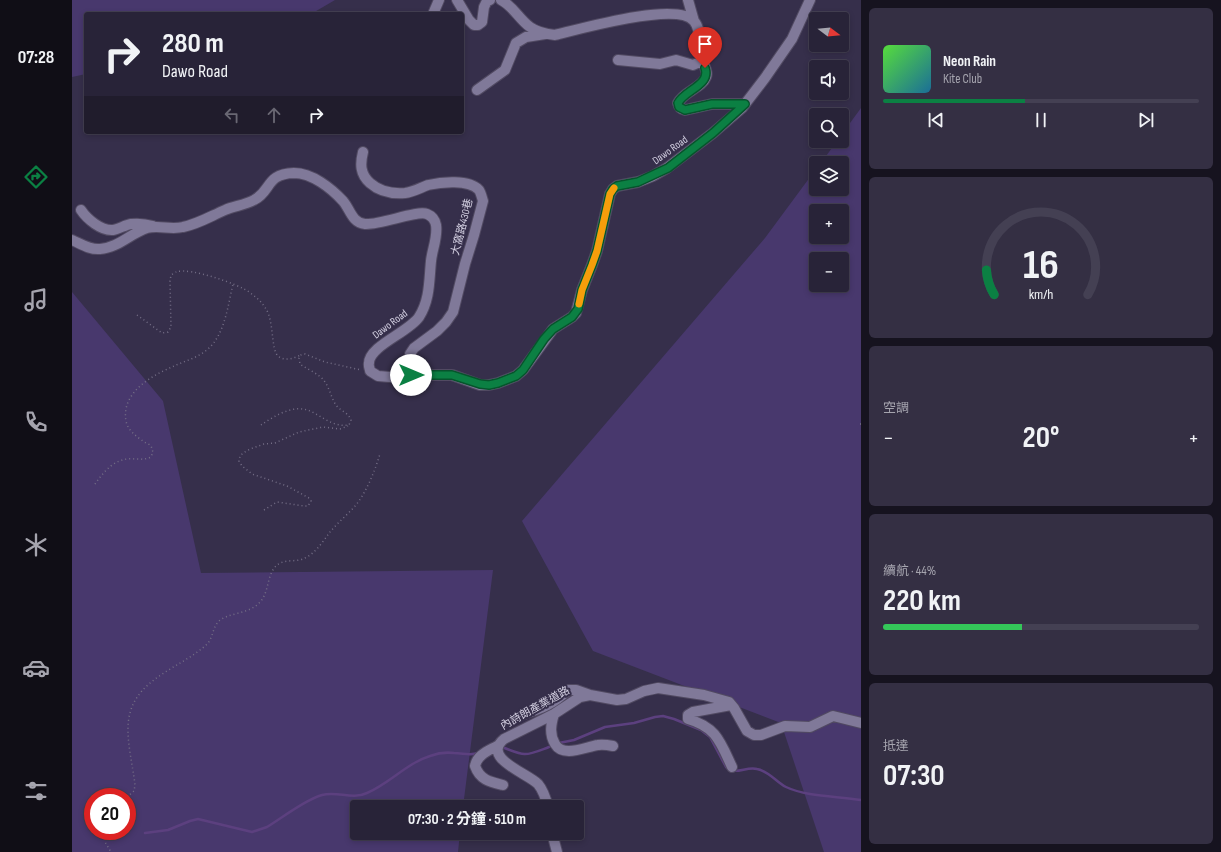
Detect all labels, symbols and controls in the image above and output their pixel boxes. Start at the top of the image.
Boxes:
north arrow [809,12,849,52]
map controls [809,12,849,292]
text: 280 m [162,27,224,60]
pin [688,27,722,68]
icon: right [96,28,148,80]
icon: arrive [694,33,716,55]
text: 07:28 [18,47,54,68]
text: Neon Rain [943,52,996,71]
button: sound [809,60,849,100]
text: Dawo Road [162,61,228,82]
text: Kite Club [943,71,982,87]
icon: left [221,104,243,126]
icon: ahead [263,104,285,126]
icon: right [305,104,327,126]
button: search [809,108,849,148]
icon: previous [925,109,947,131]
icon: pause [1030,109,1052,131]
icon: next [1135,109,1157,131]
street label: Dawo Road [650,133,690,167]
button: layers [809,156,849,196]
icon: directions [22,163,50,191]
street label: 大窩路430巷 [449,197,475,257]
button: + [809,204,849,244]
text: 16 [1023,241,1059,290]
button: − [809,252,849,292]
icon: music [22,286,50,314]
text: km/h [1029,286,1053,303]
street label: Dawo Road [370,306,410,341]
position arrow [390,354,432,396]
text: 空調 [883,400,909,416]
icon: phone [22,408,50,436]
text: 20° [1023,420,1059,456]
text: − [883,425,894,452]
text: + [1188,425,1199,452]
icon: climate [22,531,50,559]
text: 續航 · 44% [883,563,936,579]
text: 220 km [883,583,961,619]
icon: car [22,654,50,682]
street label: 內詩朗產業道路 [498,684,572,732]
text: 抵達 [883,738,909,754]
text: 07:30 [883,758,945,794]
icon: filters [22,777,50,805]
speed limit sign: 20 [84,788,136,840]
text: 07:30 · 2 分鐘 · 510 m [408,810,526,829]

